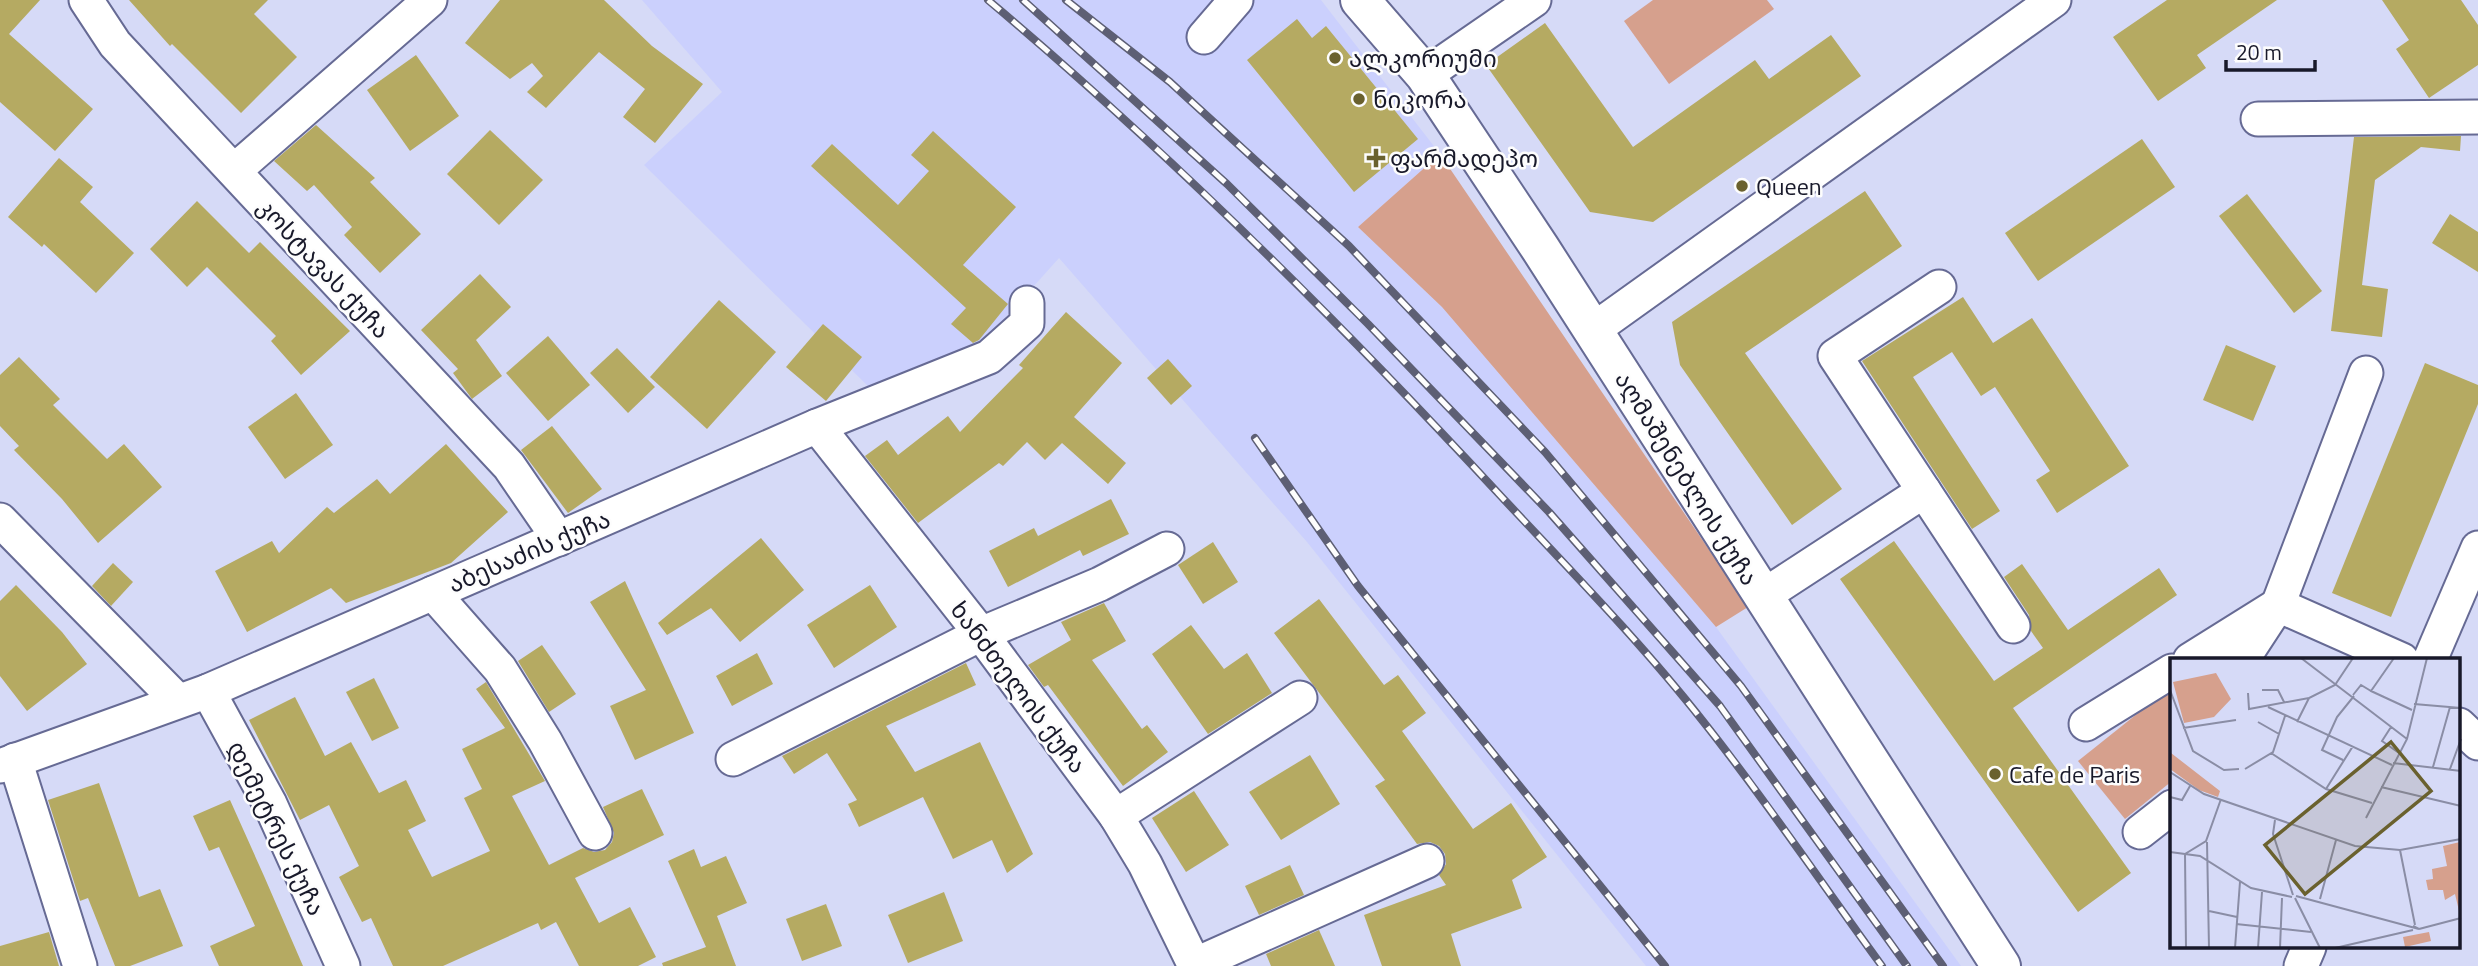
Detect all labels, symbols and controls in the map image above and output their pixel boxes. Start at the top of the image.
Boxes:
scale bar [2226,28,2315,72]
text: 20 m [2236,36,2282,68]
place label: ალკორიუმი [1349,40,1497,76]
marker: ალკორიუმი [1327,50,1343,66]
place label: ნიკორა [1373,81,1467,117]
marker: ნიკორა [1351,91,1367,107]
place label: ფარმადეპო [1390,140,1538,176]
marker: ფარმადეპო [1368,150,1384,166]
place label: Queen [1756,168,1822,204]
marker: Queen [1734,178,1750,194]
street label: კოსტავას ქუჩა [249,190,399,346]
street label: აღმაშენებლის ქუჩა [1606,364,1768,592]
street label: აბესაძის ქუჩა [442,501,616,601]
street label: ხანძთელის ქუჩა [942,593,1096,781]
inset map [2170,658,2460,948]
street label: დემეტრეს ქუჩა [219,735,335,921]
place label: Cafe de Paris [2009,756,2140,792]
marker: Cafe de Paris [1987,766,2003,782]

